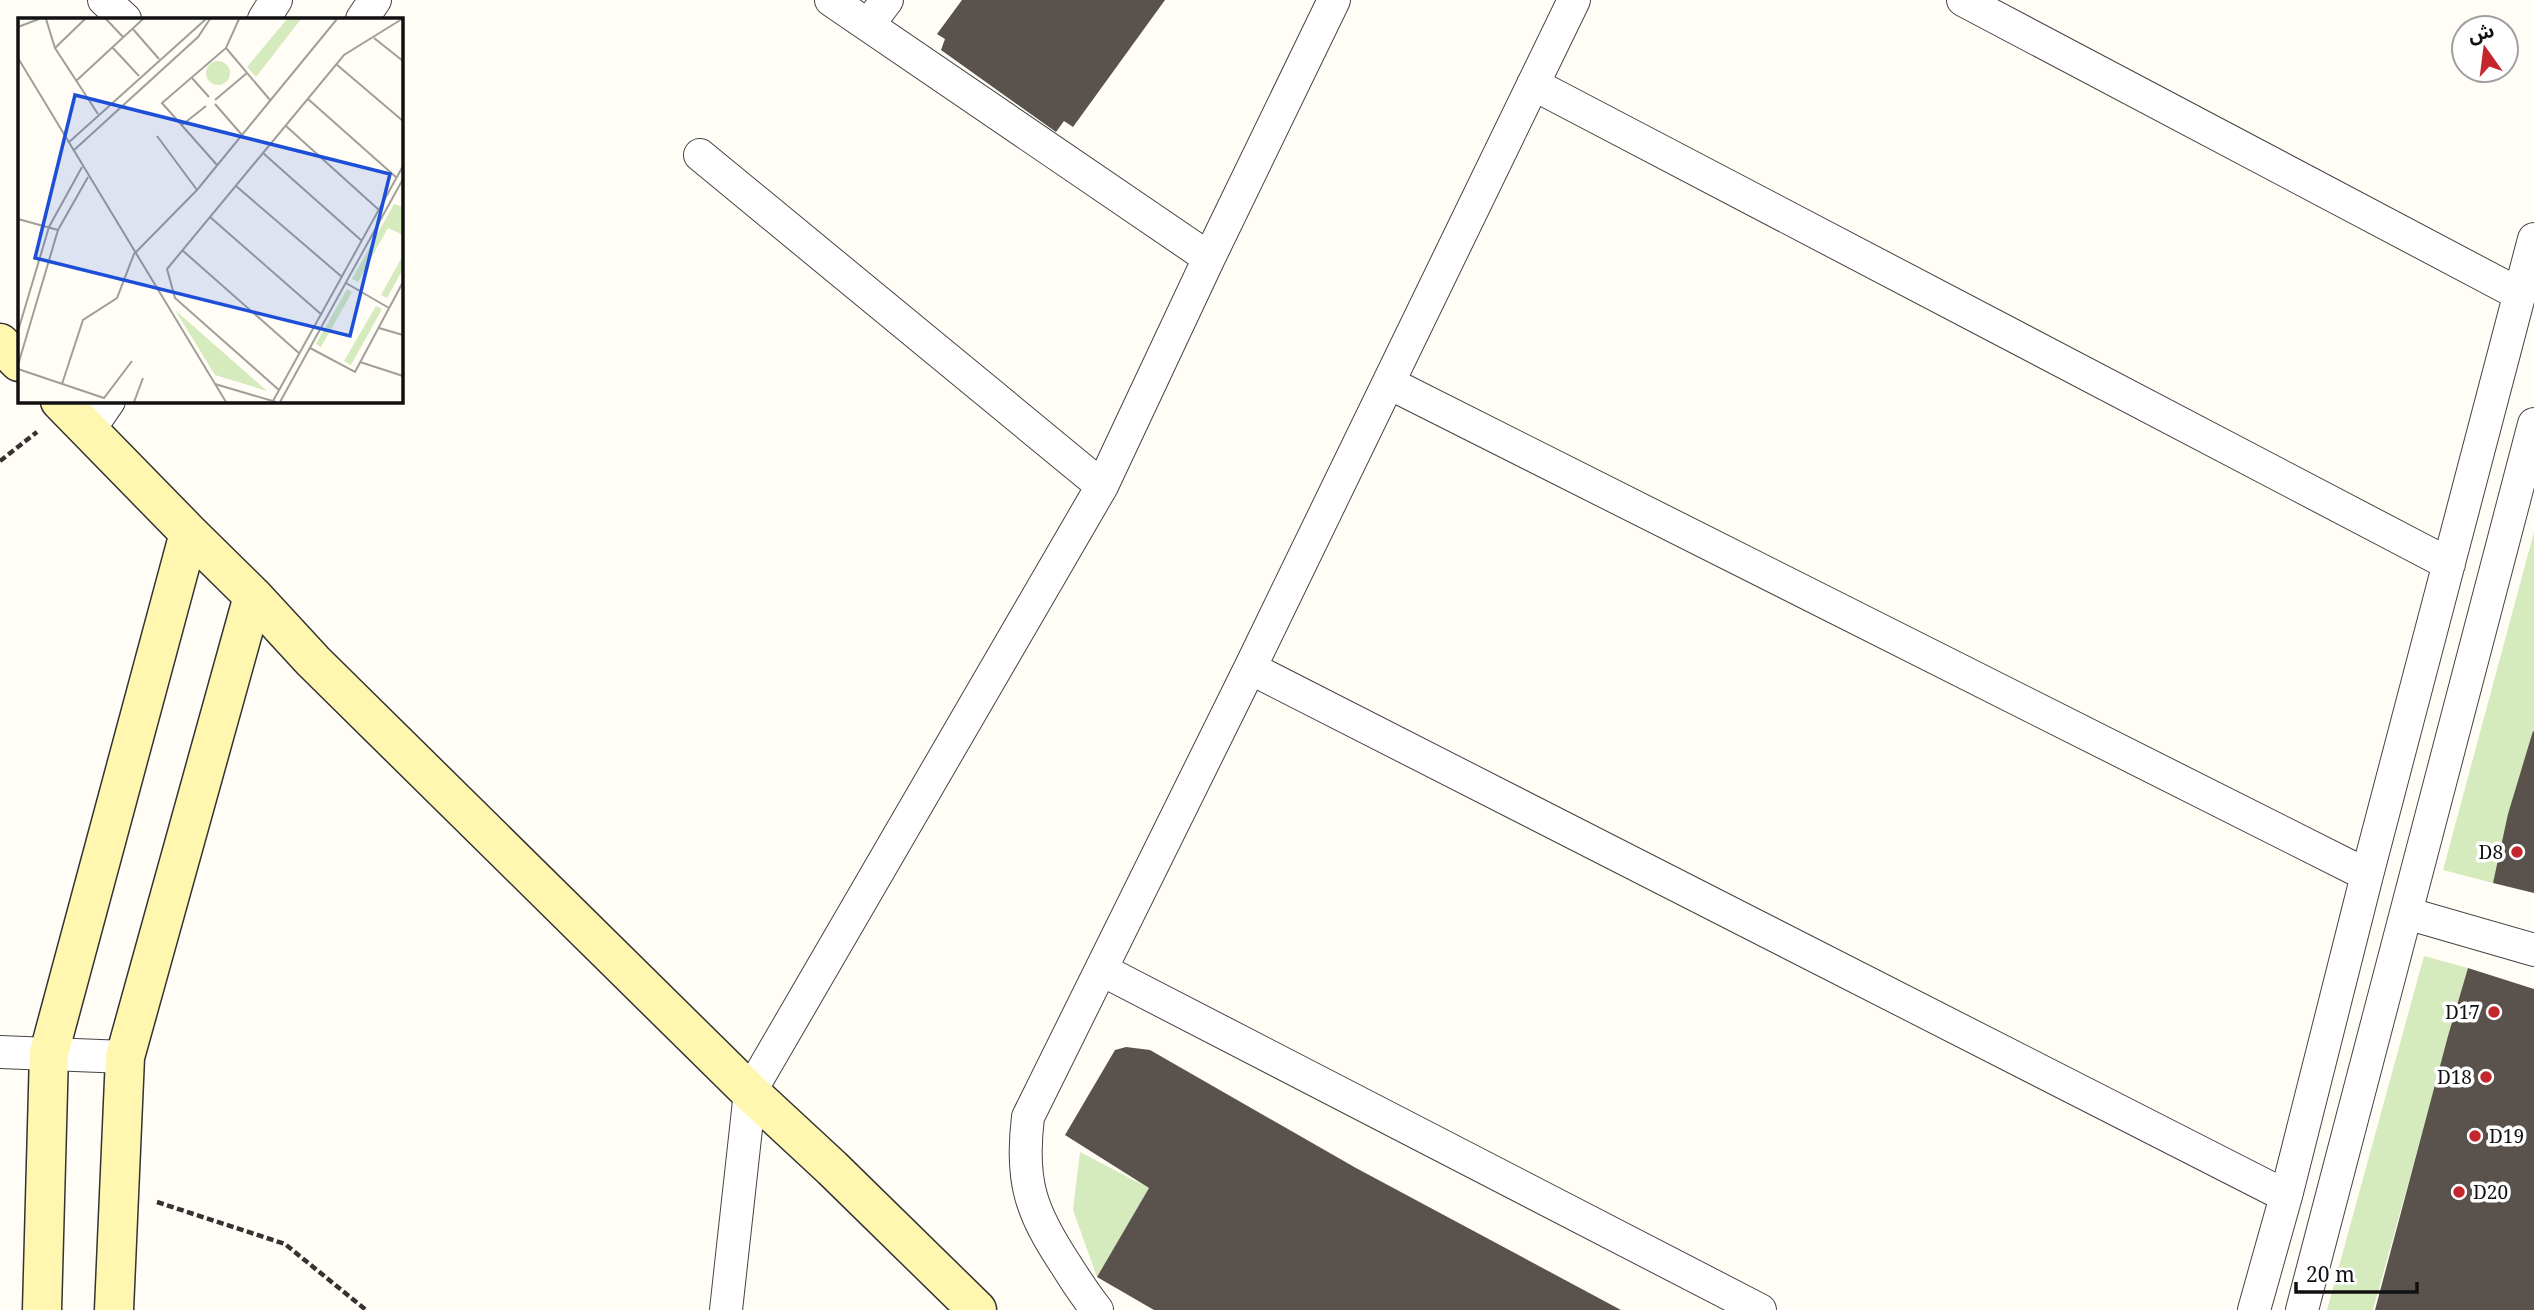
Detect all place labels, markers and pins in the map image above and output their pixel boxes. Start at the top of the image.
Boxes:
place label: D8 [2479,839,2503,865]
marker: D8 [2509,844,2525,860]
place label: D17 [2445,999,2480,1025]
marker: D17 [2486,1004,2502,1020]
place label: D18 [2437,1064,2472,1090]
marker: D18 [2478,1069,2494,1085]
place label: D19 [2489,1123,2524,1149]
marker: D19 [2467,1128,2483,1144]
place label: D20 [2473,1179,2508,1205]
marker: D20 [2451,1184,2467,1200]

